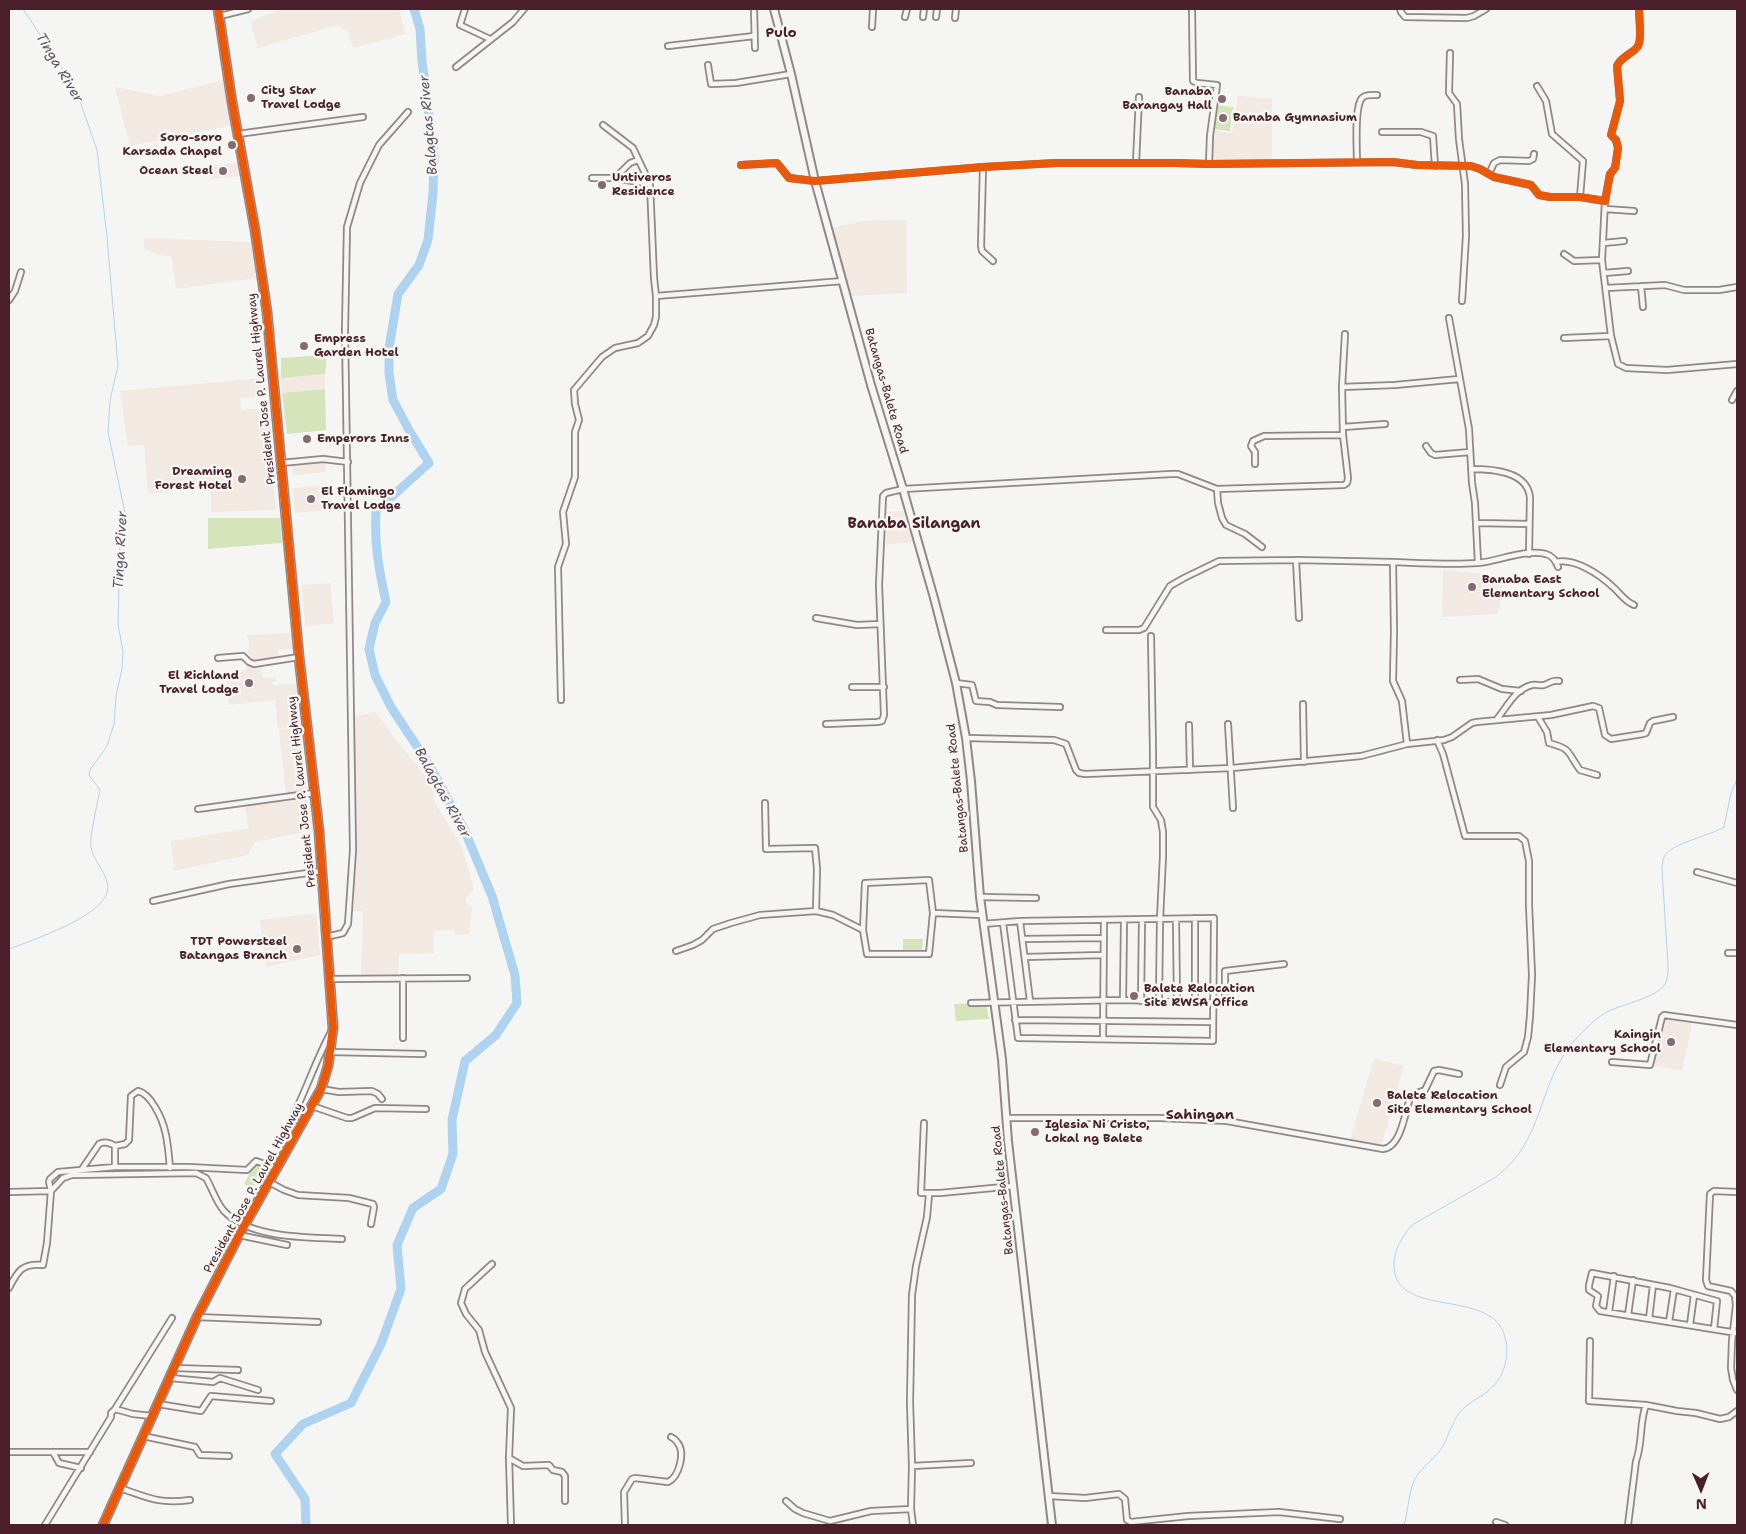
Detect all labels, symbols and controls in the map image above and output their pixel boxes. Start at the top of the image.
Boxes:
district label: Pulo [765,25,797,41]
water label: Tinga River [32,30,86,106]
water label: Balagtas River [416,74,442,176]
place label: City Star Travel Lodge [261,84,341,112]
place label: Banaba Barangay Hall [1122,85,1212,113]
marker: City Star Travel Lodge [245,92,257,104]
marker: Banaba Barangay Hall [1216,93,1228,105]
place label: Banaba Gymnasium [1233,111,1357,125]
marker: Banaba Gymnasium [1217,112,1229,124]
place label: Soro-soro Karsada Chapel [123,131,222,159]
marker: Soro-soro Karsada Chapel [226,139,238,151]
place label: Ocean Steel [139,164,213,178]
marker: Ocean Steel [217,165,229,177]
place label: Untiveros Residence [612,171,675,199]
marker: Untiveros Residence [596,179,608,191]
street label: President Jose P. Laurel Highway [245,293,279,485]
street label: Batangas-Balete Road [861,327,911,455]
place label: Empress Garden Hotel [314,332,399,360]
marker: Empress Garden Hotel [298,340,310,352]
place label: Emperors Inns [317,432,409,446]
marker: Emperors Inns [301,433,313,445]
place label: Dreaming Forest Hotel [155,465,232,493]
marker: Dreaming Forest Hotel [236,473,248,485]
place label: El Flamingo Travel Lodge [321,485,401,513]
marker: El Flamingo Travel Lodge [305,493,317,505]
water label: Tinga River [111,510,131,590]
district label: Banaba Silangan [848,515,980,533]
place label: Banaba East Elementary School [1482,573,1599,601]
marker: Banaba East Elementary School [1466,581,1478,593]
place label: El Richland Travel Lodge [159,669,239,697]
marker: El Richland Travel Lodge [243,677,255,689]
street label: President Jose P. Laurel Highway [285,696,319,888]
street label: Batangas-Balete Road [944,723,972,853]
water label: Balagtas River [410,745,474,841]
place label: TDT Powersteel Batangas Branch [179,935,287,963]
marker: TDT Powersteel Batangas Branch [291,943,303,955]
place label: Balete Relocation Site RWSA Office [1144,982,1255,1010]
marker: Balete Relocation Site RWSA Office [1128,990,1140,1002]
place label: Kaingin Elementary School [1544,1028,1661,1056]
marker: Kaingin Elementary School [1665,1036,1677,1048]
place label: Balete Relocation Site Elementary School [1387,1089,1532,1117]
marker: Balete Relocation Site Elementary School [1371,1097,1383,1109]
street label: President Jose P. Laurel Highway [201,1100,307,1276]
district label: Sahingan [1166,1107,1234,1123]
place label: Iglesia Ni Cristo, Lokal ng Balete [1045,1118,1150,1146]
street label: Batangas-Balete Road [989,1125,1017,1255]
marker: Iglesia Ni Cristo, Lokal ng Balete [1029,1126,1041,1138]
north arrow [1676,1464,1726,1514]
text: N [1696,1495,1707,1513]

